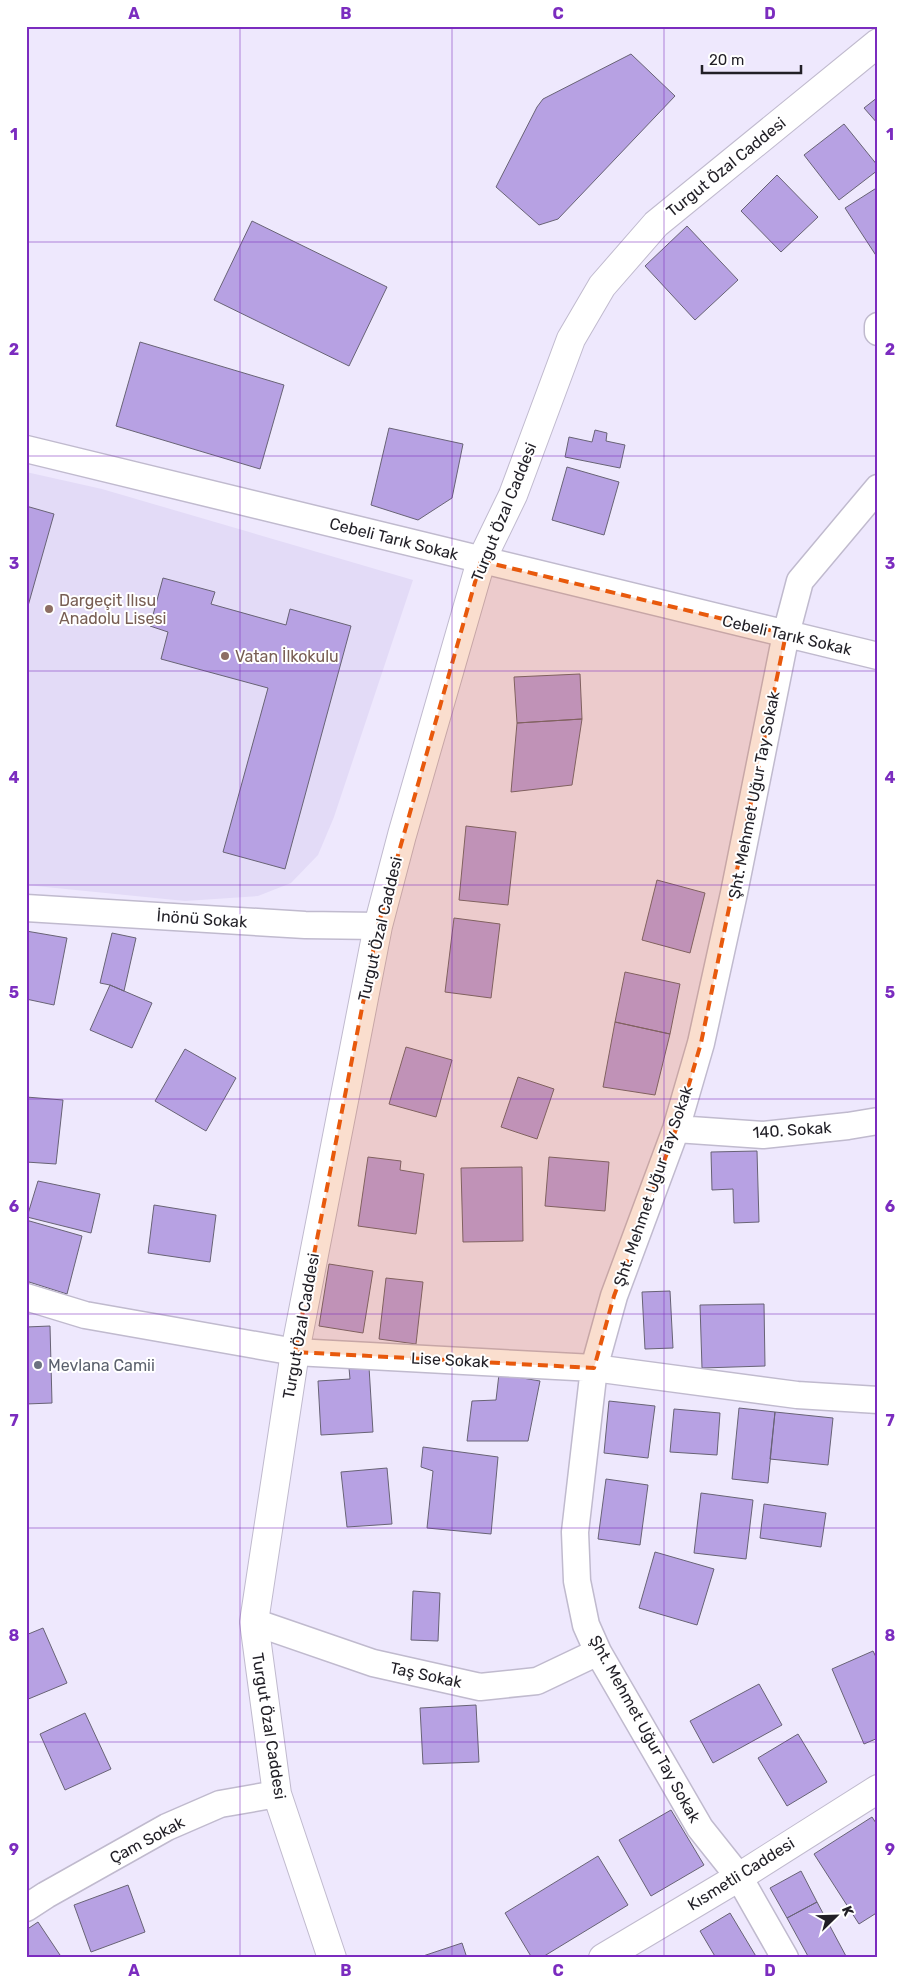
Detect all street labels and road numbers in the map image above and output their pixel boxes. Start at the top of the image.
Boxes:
street label: Turgut Özal Caddesi [663,113,789,221]
street label: Turgut Özal Caddesi [467,440,541,584]
street label: Cebeli Tarık Sokak [328,514,461,564]
street label: Cebeli Tarık Sokak [720,611,854,659]
street label: Şht. Mehmet Uğur Tay Sokak [725,689,784,900]
street label: Turgut Özal Caddesi [354,855,406,1003]
street label: İnönü Sokak [156,906,249,932]
street label: Şht. Mehmet Uğur Tay Sokak [610,1082,697,1289]
street label: 140. Sokak [752,1118,833,1142]
street label: Turgut Özal Caddesi [279,1251,323,1401]
street label: Lise Sokak [410,1348,490,1372]
street label: Şht. Mehmet Uğur Tay Sokak [585,1632,705,1827]
street label: Turgut Özal Caddesi [248,1651,290,1801]
street label: Taş Sokak [388,1658,464,1692]
street label: Çam Sokak [106,1812,188,1868]
street label: Kısmetli Caddesi [684,1834,798,1914]

